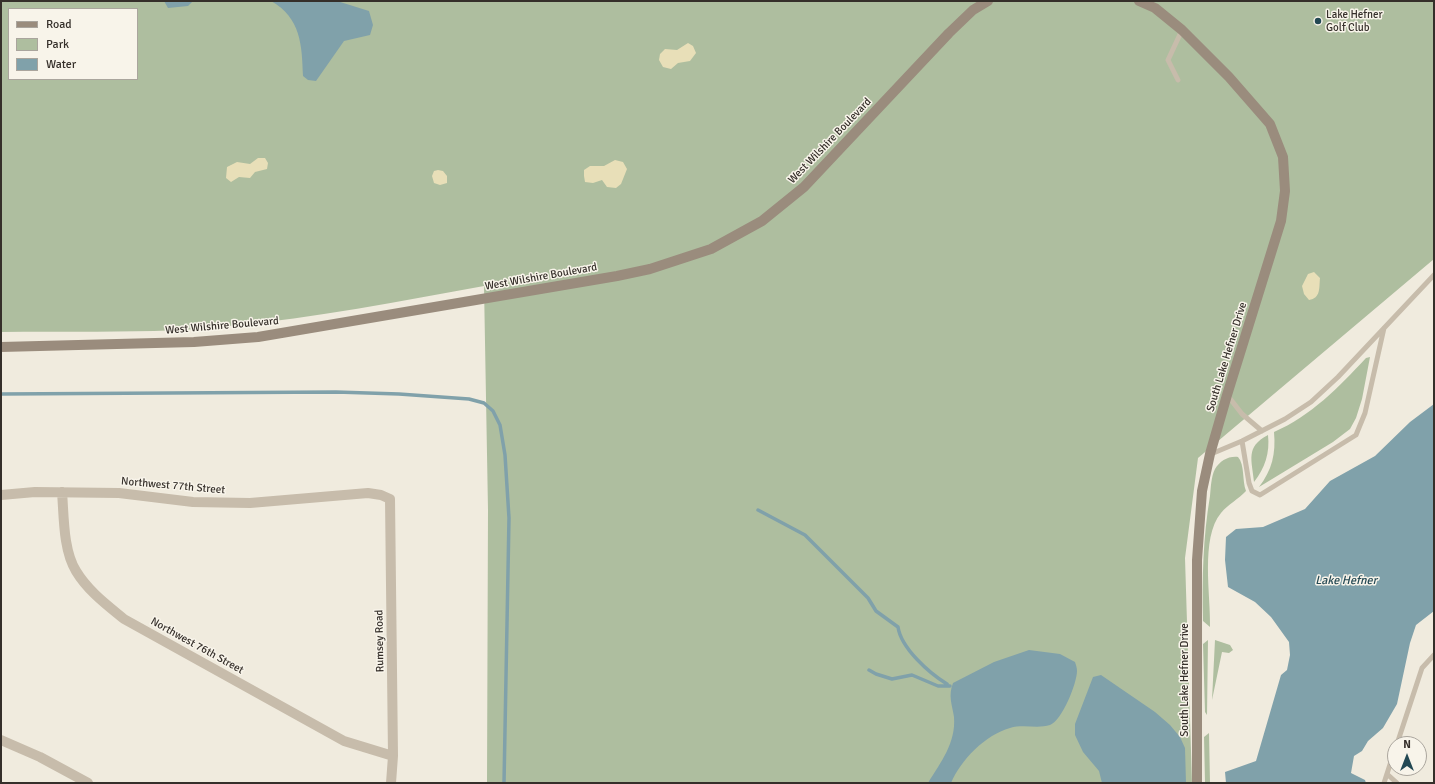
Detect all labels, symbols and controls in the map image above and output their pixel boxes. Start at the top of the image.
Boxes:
legend [8,8,138,80]
place label: Lake Hefner Golf Club [1326,8,1383,34]
marker: Lake Hefner Golf Club [1313,16,1323,26]
text: Road [46,17,72,32]
text: Park [46,37,69,52]
text: Water [46,57,76,72]
street label: West Wilshire Boulevard [786,95,874,187]
street label: West Wilshire Boulevard [484,261,598,293]
street label: South Lake Hefner Drive [1204,301,1250,413]
street label: West Wilshire Boulevard [165,314,279,338]
street label: Northwest 77th Street [120,475,226,497]
water label: Lake Hefner [1315,574,1377,588]
street label: Rumsey Road [373,610,387,672]
street label: Northwest 76th Street [148,615,246,677]
street label: South Lake Hefner Drive [1178,623,1192,737]
north arrow [1387,736,1427,776]
text: N [1403,738,1411,751]

